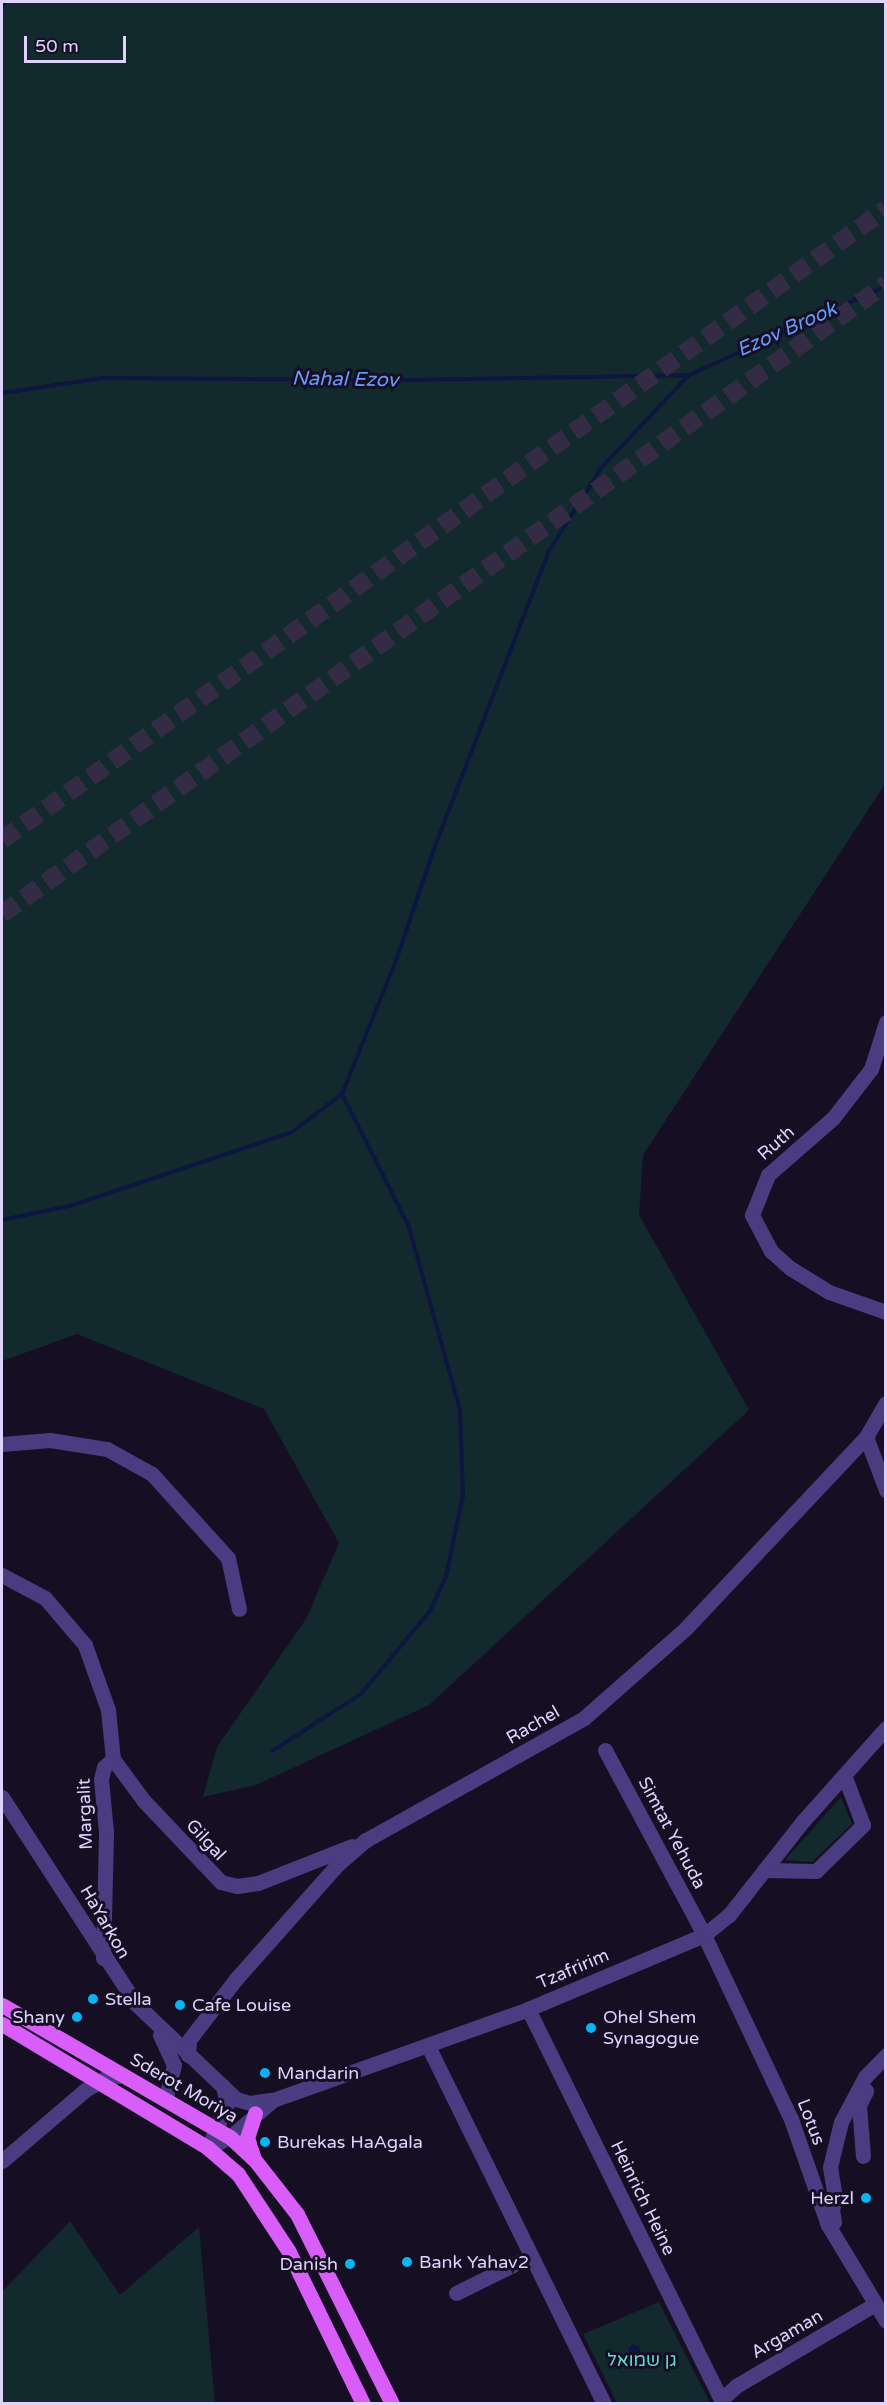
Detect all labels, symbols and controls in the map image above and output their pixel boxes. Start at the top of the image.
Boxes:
scale bar [27,24,129,62]
text: 50 m [35,35,79,57]
water label: Ezov Brook [733,297,841,363]
water label: Nahal Ezov [292,367,398,393]
street label: Ruth [753,1121,799,1165]
street label: Rachel [502,1701,564,1749]
street label: Simtat Yehuda [633,1773,711,1893]
street label: Margalit [73,1778,97,1850]
street label: Gilgal [182,1815,230,1865]
street label: HaYarkon [75,1881,135,1963]
street label: Tzafririm [534,1944,612,1994]
place label: Stella [105,1988,152,2010]
marker: Stella [86,1992,100,2006]
place label: Cafe Louise [192,1994,291,2016]
marker: Cafe Louise [173,1998,187,2012]
place label: Shany [13,2006,65,2028]
place label: Ohel Shem Synagogue [603,2007,699,2050]
marker: Shany [70,2010,84,2024]
marker: Ohel Shem Synagogue [584,2021,598,2035]
street label: Sderot Moriya [126,2048,242,2128]
place label: Mandarin [277,2062,359,2084]
marker: Mandarin [258,2066,272,2080]
street label: Lotus [792,2096,830,2148]
place label: Burekas HaAgala [277,2131,423,2153]
marker: Burekas HaAgala [258,2135,272,2149]
street label: Heinrich Heine [606,2137,680,2259]
place label: Herzl [810,2187,854,2209]
marker: Herzl [859,2191,873,2205]
place label: Bank Yahav2 [419,2251,529,2273]
place label: Danish [280,2253,338,2275]
marker: Bank Yahav2 [400,2255,414,2269]
marker: Danish [343,2257,357,2271]
street label: Argaman [747,2305,827,2363]
park label: גן שמואל [607,2349,677,2371]

